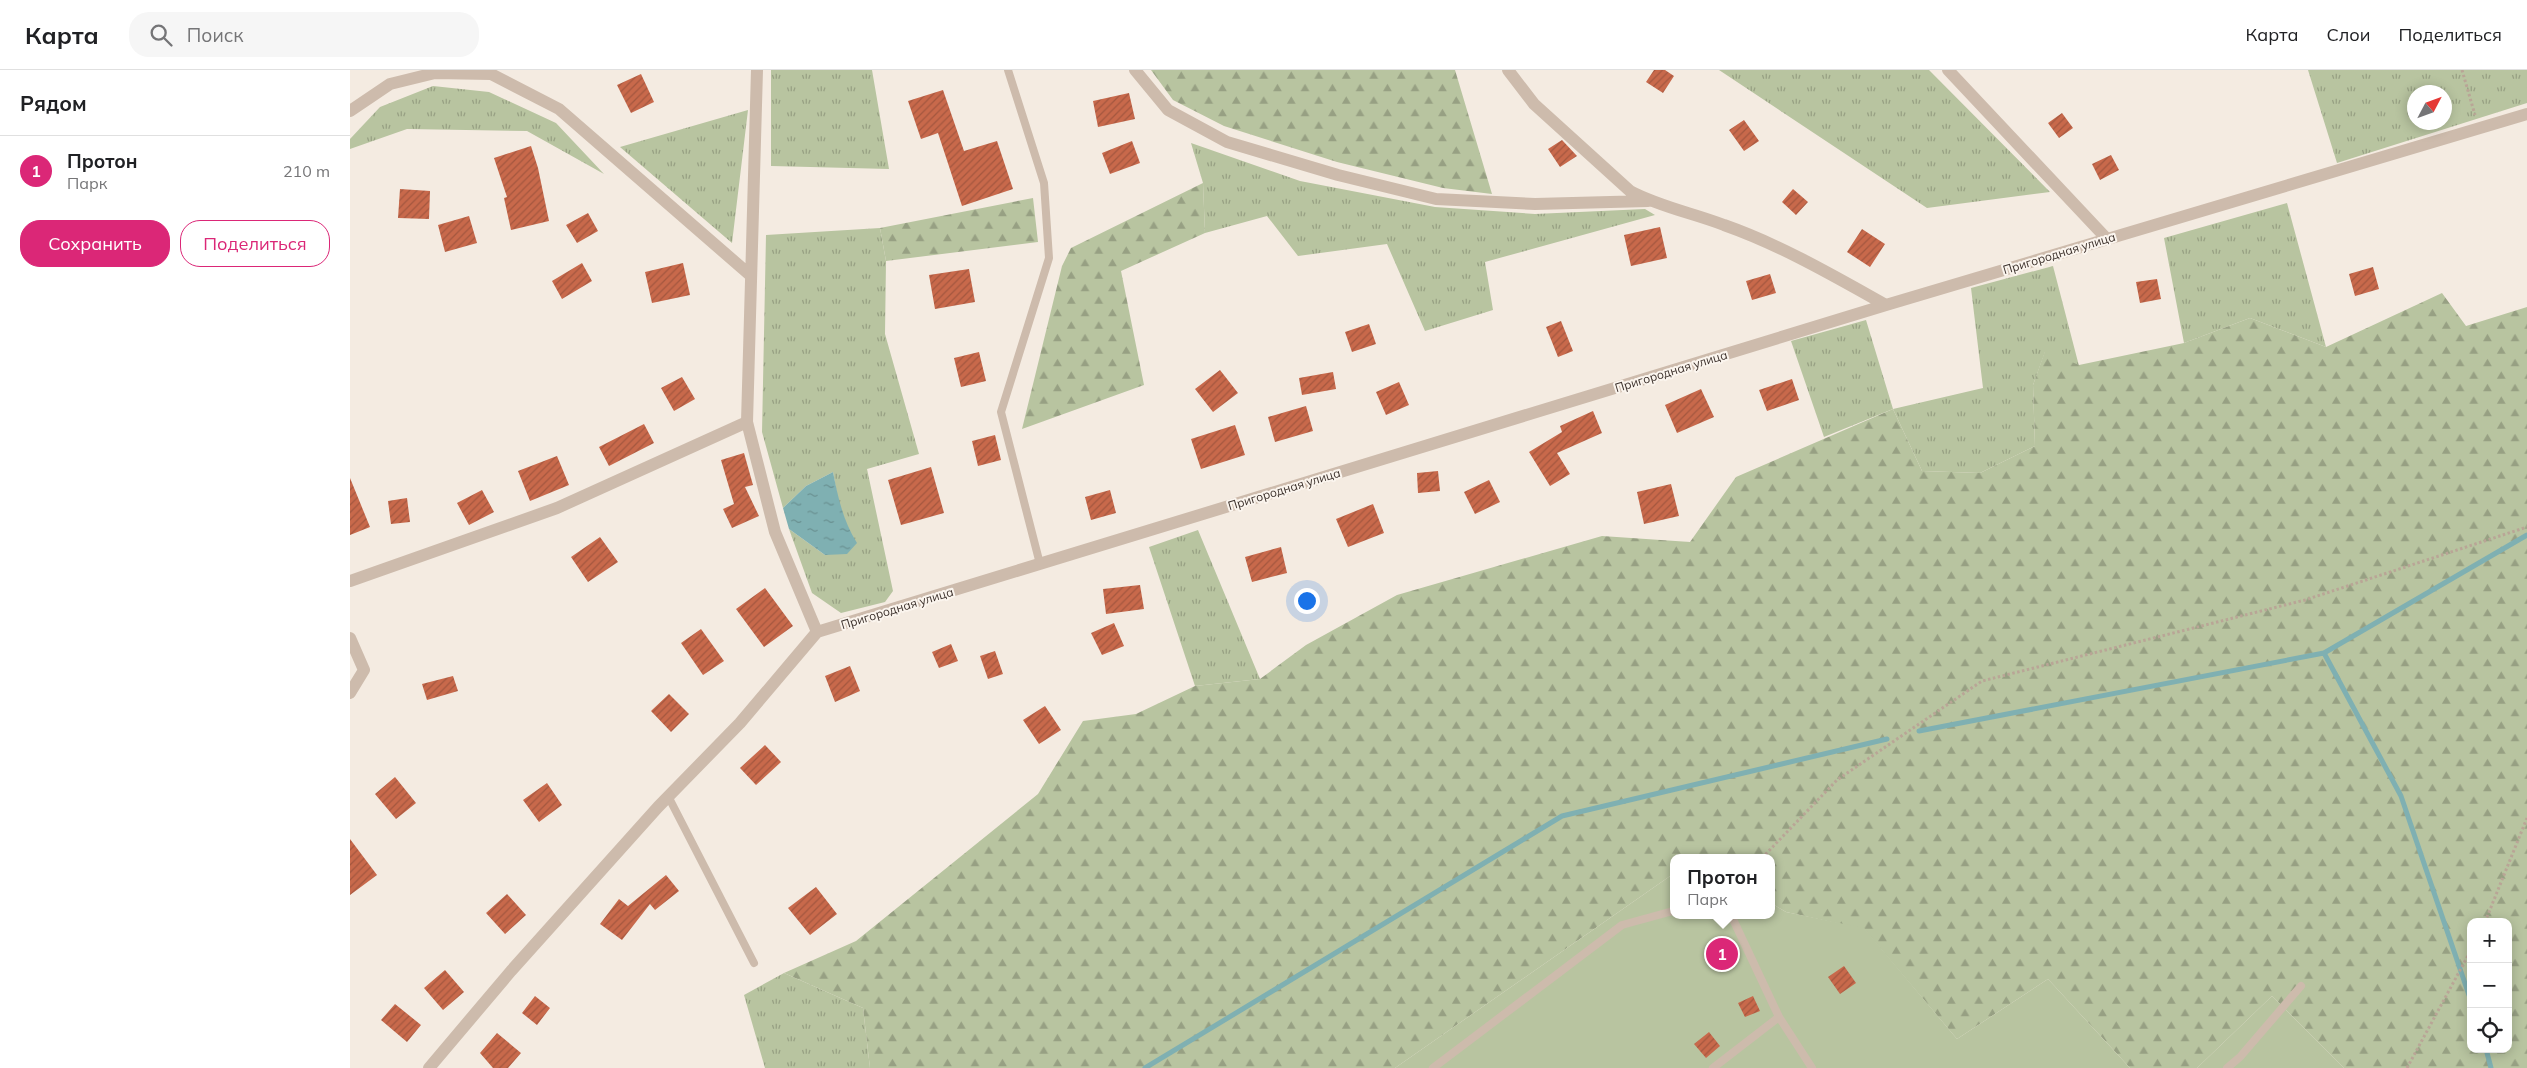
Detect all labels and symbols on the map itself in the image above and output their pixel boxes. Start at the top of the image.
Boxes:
north arrow [2407,85,2452,130]
street label: Пригородная улица [2001,229,2117,277]
street label: Пригородная улица [1613,347,1729,395]
street label: Пригородная улица [1226,465,1342,513]
street label: Пригородная улица [839,584,955,632]
your location [1294,588,1320,614]
pin: 1 [1706,935,1738,973]

